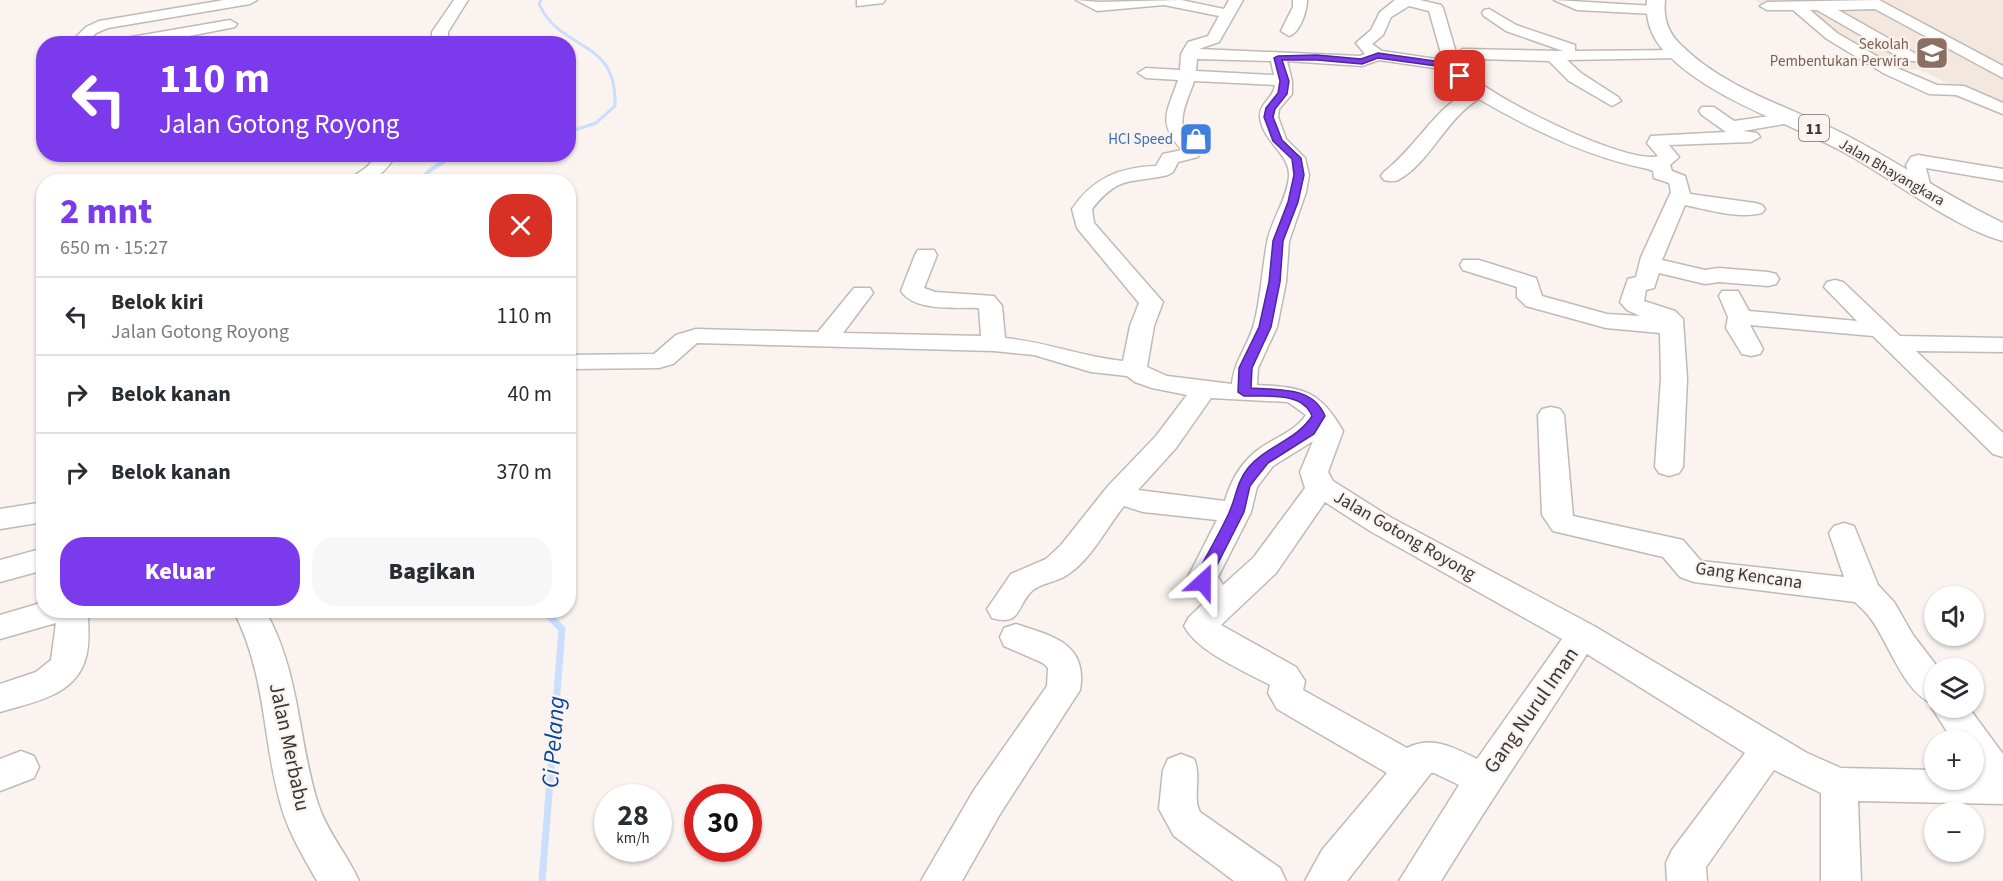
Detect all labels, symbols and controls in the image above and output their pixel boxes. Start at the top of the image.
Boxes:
place label: Sekolah Pembentukan Perwira [1770,34,1909,72]
school or university icon: Sekolah Pembentukan Perwira [1914,35,1950,71]
text: 110 m [159,49,270,109]
pin [1434,50,1485,101]
icon: arrive [1443,59,1476,92]
icon: left [60,60,138,138]
text: Jalan Gotong Royong [159,105,399,144]
road number: 11 [1799,115,1829,141]
shop icon: HCI Speed [1178,121,1214,157]
place label: HCI Speed [1108,129,1173,150]
street label: Jalan Bhayangkara [1835,134,1949,211]
text: 2 mnt [60,186,152,237]
button: close [489,194,552,257]
text: 650 m · 15:27 [60,234,168,262]
text: Belok kiri [111,286,204,318]
icon: left [60,300,93,333]
text: 110 m [497,300,552,332]
text: Jalan Gotong Royong [111,318,289,346]
icon: right [60,378,93,411]
text: Belok kanan [111,378,231,410]
text: 40 m [507,378,552,410]
icon: right [60,456,93,489]
text: Belok kanan [111,456,231,488]
text: 370 m [497,456,552,488]
street label: Jalan Gotong Royong [1329,485,1480,586]
button: Keluar [60,537,300,606]
button: Bagikan [312,537,552,606]
position arrow [1171,550,1235,614]
street label: Gang Kencana [1694,556,1804,595]
map controls [1924,586,1984,862]
button: sound [1924,586,1984,646]
street label: Gang Nurul Iman [1476,641,1586,779]
button: layers [1924,658,1984,718]
street label: Jalan Merbabu [262,680,318,814]
water label: Ci Pelang [533,695,574,789]
button: + [1924,730,1984,790]
speed limit sign: 30 [684,784,762,862]
text: 28 [617,794,649,837]
button: − [1924,802,1984,862]
text: km/h [616,828,650,849]

